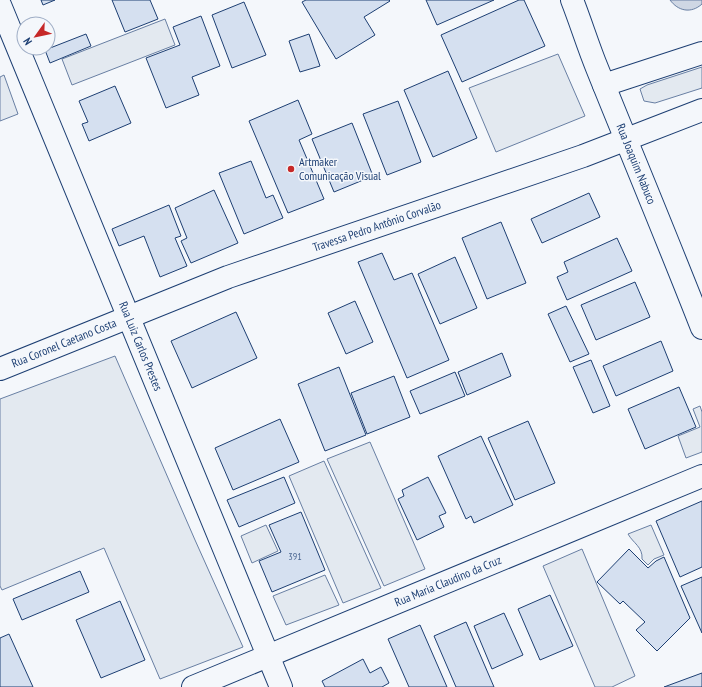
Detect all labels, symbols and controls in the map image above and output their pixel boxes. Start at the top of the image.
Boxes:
north arrow [16,16,56,56]
text: N [20,35,35,48]
street label: Rua Joaquim Nabuco [613,121,660,206]
place label: Artmaker Comunicação Visual [299,154,381,183]
marker: Artmaker Comunicação Visual [286,164,296,174]
street label: Travessa Pedro Antônio Corvalão [311,197,443,255]
street label: Rua Luiz Carlos Prestes [116,299,166,393]
street label: Rua Coronel Caetano Costa [9,315,119,371]
house number: 391 [288,550,302,563]
street label: Rua Maria Claudino da Cruz [392,552,503,610]

